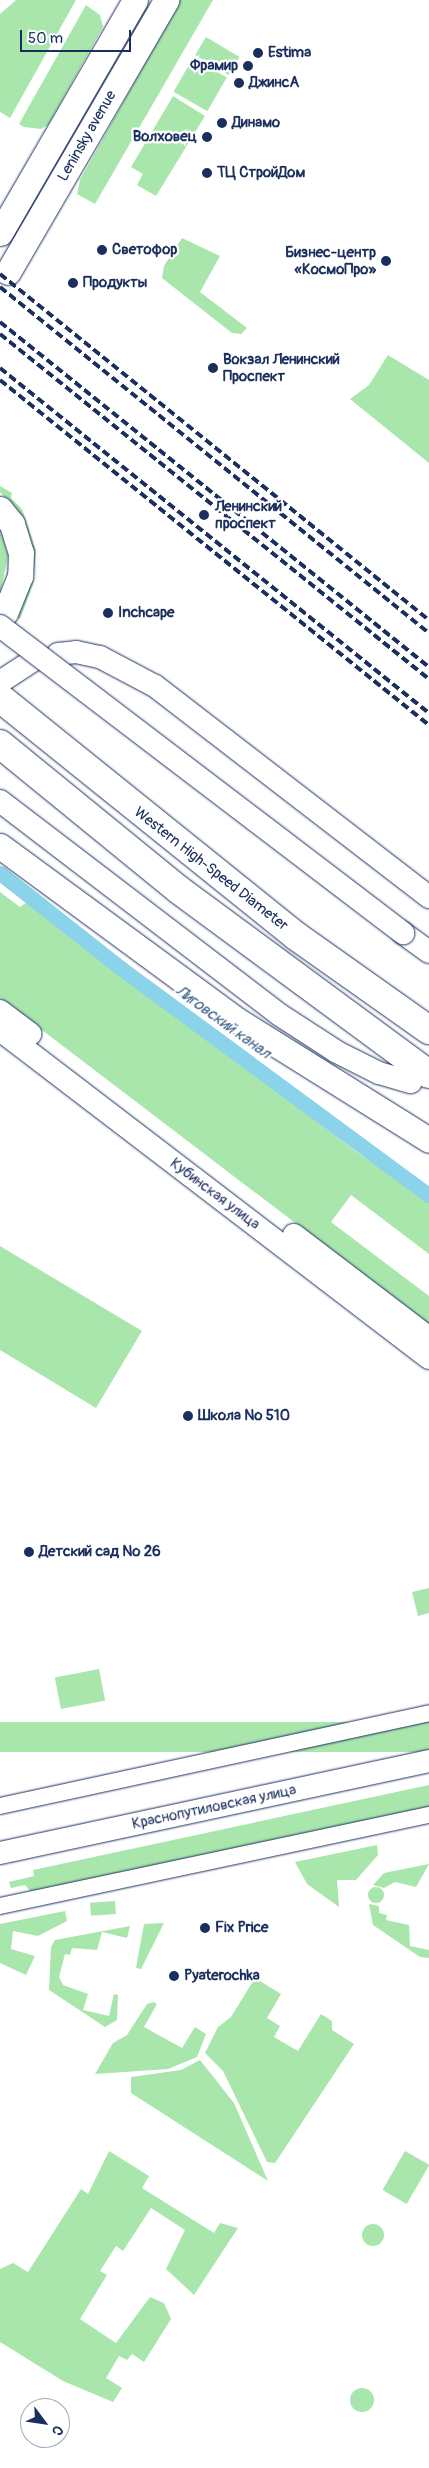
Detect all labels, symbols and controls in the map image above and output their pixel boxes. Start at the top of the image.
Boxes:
scale bar [22,20,134,52]
text: 50 m [28,29,63,48]
place label: Estima [268,44,311,62]
marker: Estima [252,47,264,59]
place label: Фрамир [190,57,238,75]
marker: Фрамир [242,60,254,72]
place label: ДжинсА [249,74,299,92]
marker: ДжинсА [233,77,245,89]
street label: Leninsky avenue [54,87,120,185]
place label: Динамо [232,114,280,132]
marker: Динамо [216,117,228,129]
place label: Волховец [133,128,197,146]
marker: Волховец [201,131,213,143]
place label: ТЦ СтройДом [217,164,305,182]
marker: ТЦ СтройДом [201,167,213,179]
place label: Светофор [112,241,177,259]
place label: Бизнес-центр «КосмоПро» [285,243,376,278]
marker: Светофор [96,244,108,256]
marker: Бизнес-центр «КосмоПро» [380,255,392,267]
place label: Продукты [83,274,147,292]
marker: Продукты [67,277,79,289]
place label: Вокзал Ленинский Проспект [223,350,340,385]
marker: Вокзал Ленинский Проспект [207,362,219,374]
place label: Ленинский проспект [215,497,282,532]
marker: Ленинский проспект [197,508,211,522]
place label: Inchcape [118,604,174,622]
marker: Inchcape [102,607,114,619]
street label: Western High-Speed Diameter [130,803,292,935]
water label: Лиговский канал [172,981,274,1063]
street label: Кубинская улица [167,1154,263,1234]
place label: Школа № 510 [198,1407,290,1425]
marker: Школа № 510 [182,1410,194,1422]
place label: Детский сад № 26 [39,1543,161,1561]
marker: Детский сад № 26 [23,1546,35,1558]
street label: Краснопутиловская улица [130,1781,298,1833]
place label: Fix Price [215,1919,268,1937]
marker: Fix Price [199,1922,211,1934]
place label: Pyaterochka [184,1967,260,1985]
marker: Pyaterochka [168,1970,180,1982]
north arrow [20,2398,70,2448]
text: С [48,2422,67,2439]

